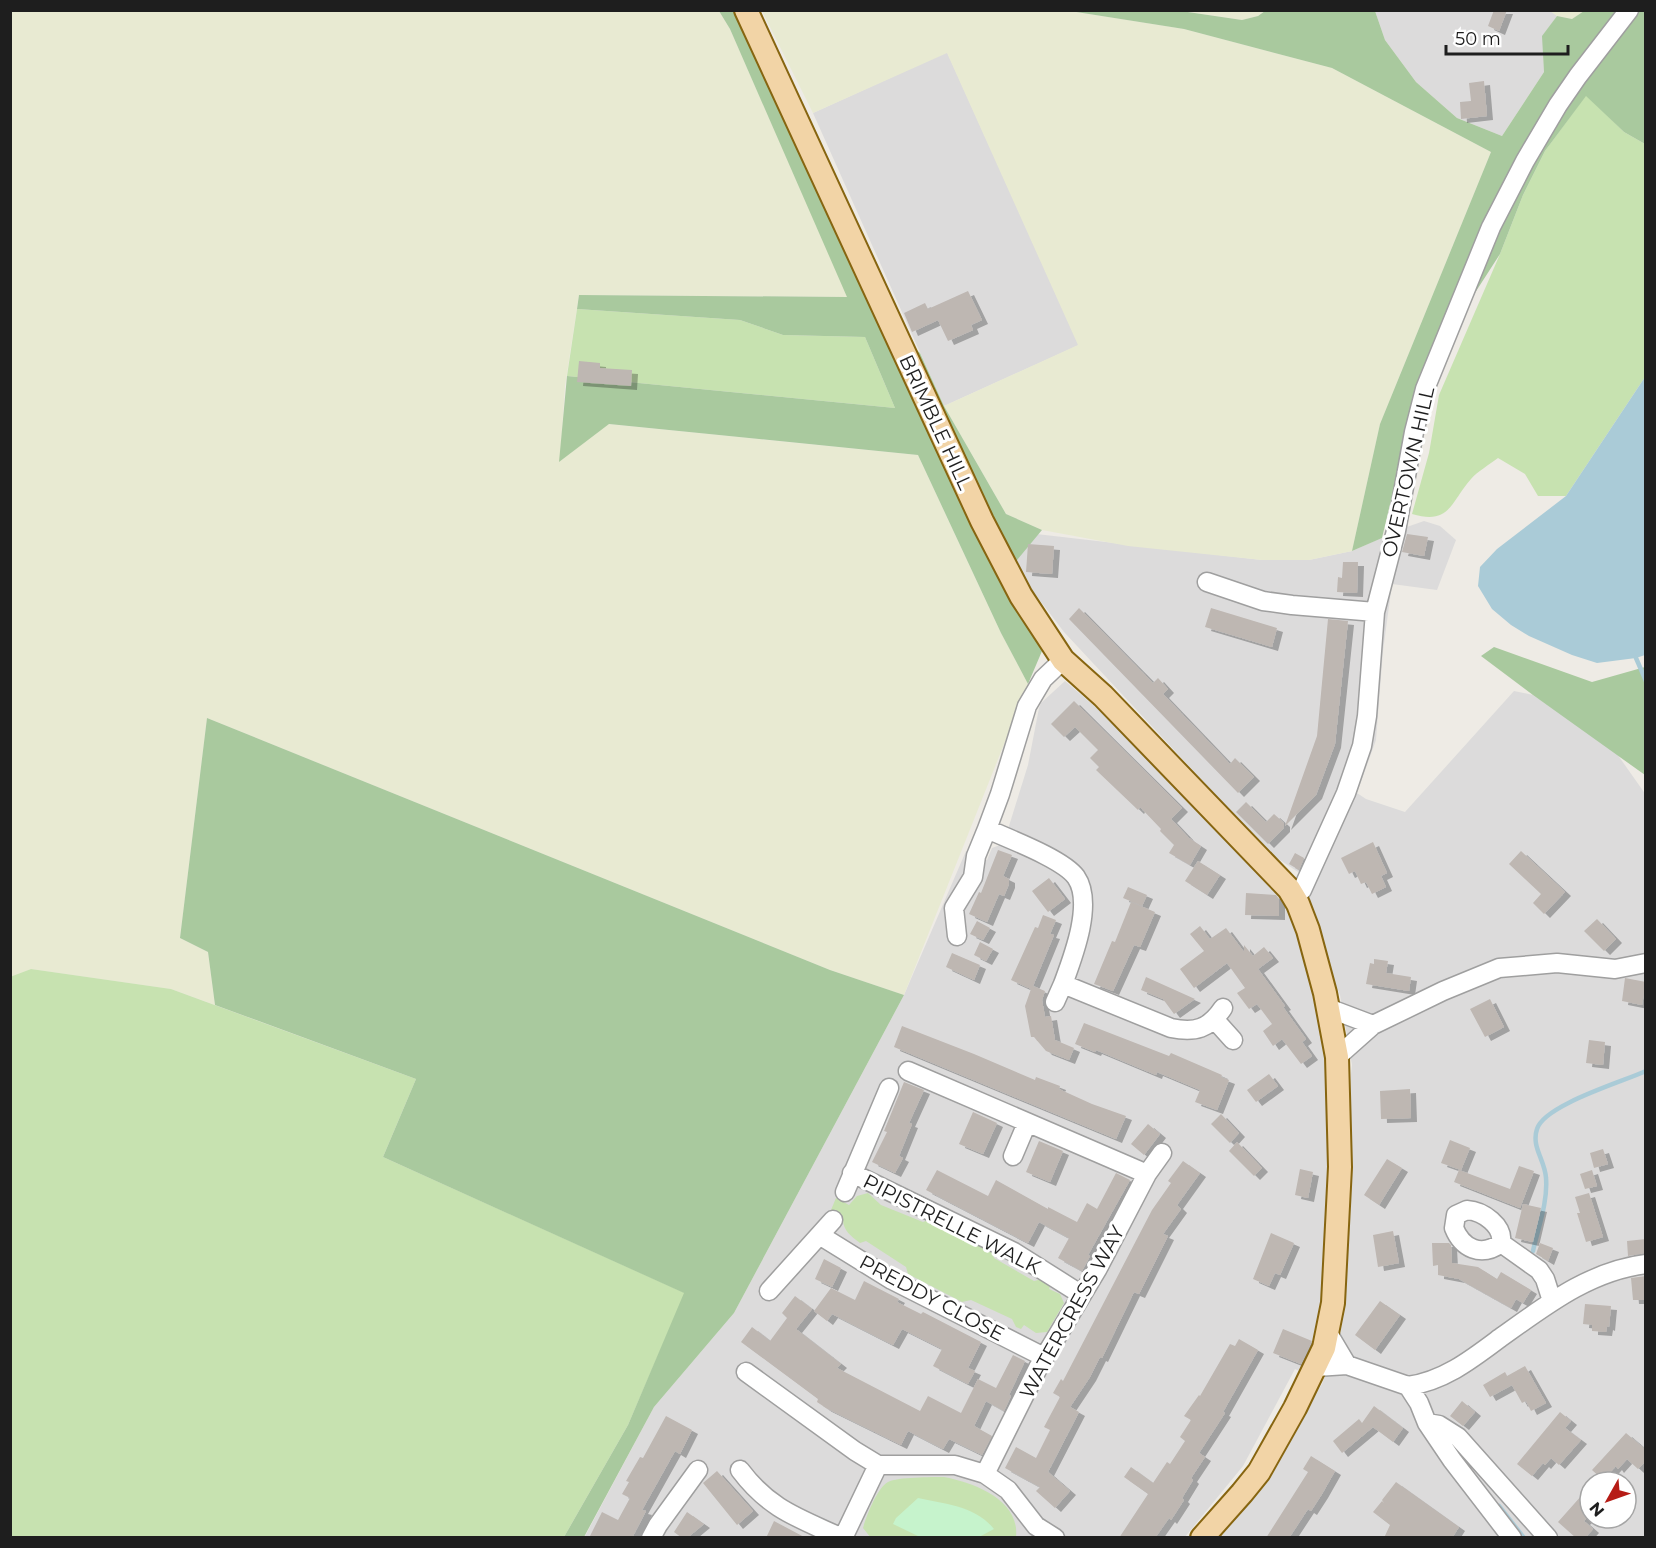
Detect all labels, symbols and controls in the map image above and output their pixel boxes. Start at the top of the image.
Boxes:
scale bar [1446,18,1568,56]
text: 50 m [1455,28,1501,50]
street label: BRIMBLE HILL [894,351,978,493]
street label: OVERTOWN HILL [1377,384,1439,560]
street label: PIPISTRELLE WALK [859,1169,1045,1279]
street label: WATERCRESS WAY [1014,1221,1130,1403]
street label: PREDDY CLOSE [855,1250,1009,1346]
north arrow [1578,1470,1638,1530]
text: N [1585,1498,1608,1520]

